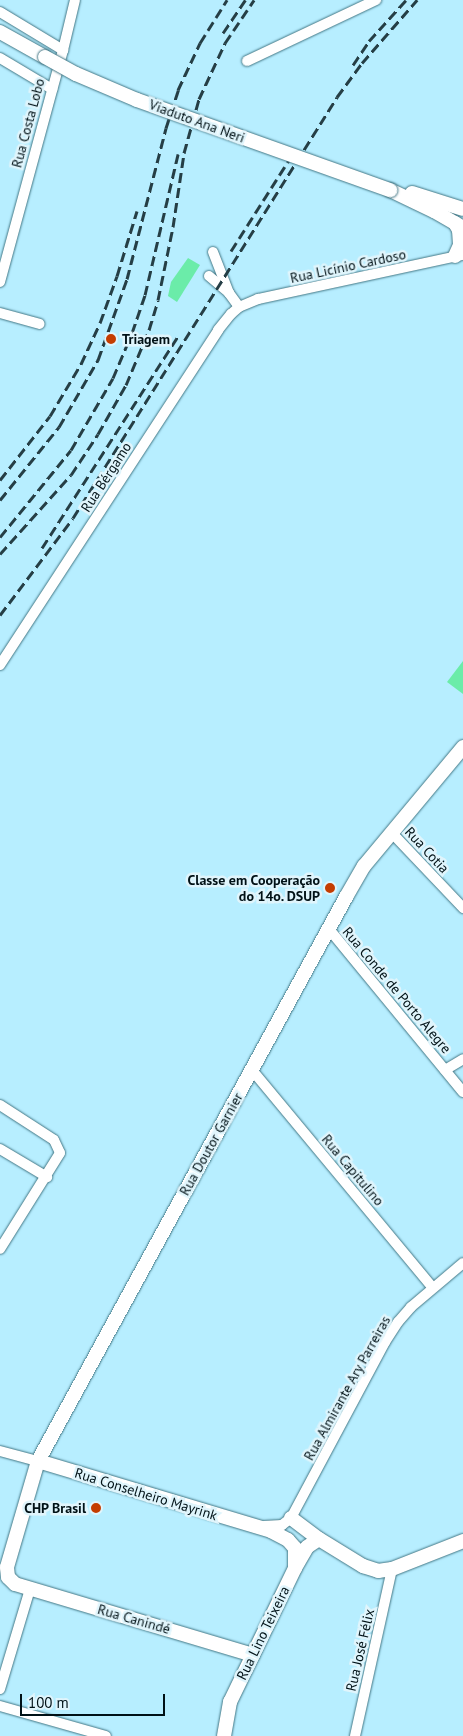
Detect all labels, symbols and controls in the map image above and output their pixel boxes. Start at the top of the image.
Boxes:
street label: Rua Costa Lobo [8,77,48,169]
street label: Viaduto Ana Neri [147,96,247,146]
street label: Rua Licínio Cardoso [289,246,407,286]
place label: Triagem [122,331,170,347]
marker: Triagem [104,332,118,346]
street label: Rua Bérgamo [77,439,135,515]
street label: Rua Cotia [401,823,453,877]
place label: Classe em Cooperação do 14o. DSUP [187,872,320,904]
marker: Classe em Cooperação do 14o. DSUP [324,882,336,894]
street label: Rua Conde de Porto Alegre [339,923,455,1057]
street label: Rua Doutor Garnier [176,1090,246,1198]
street label: Rua Capitulino [318,1131,388,1209]
street label: Rua Almirante Ary Parreiras [300,1312,394,1464]
street label: Rua Conselheiro Mayrink [73,1464,219,1524]
place label: CHP Brasil [24,1500,86,1516]
marker: CHP Brasil [90,1502,102,1514]
street label: Rua Lino Teixeira [233,1583,293,1683]
street label: Rua Canindé [96,1601,172,1637]
street label: Rua José Félix [342,1607,378,1693]
scale bar [22,1684,168,1716]
text: 100 m [28,1693,69,1712]

